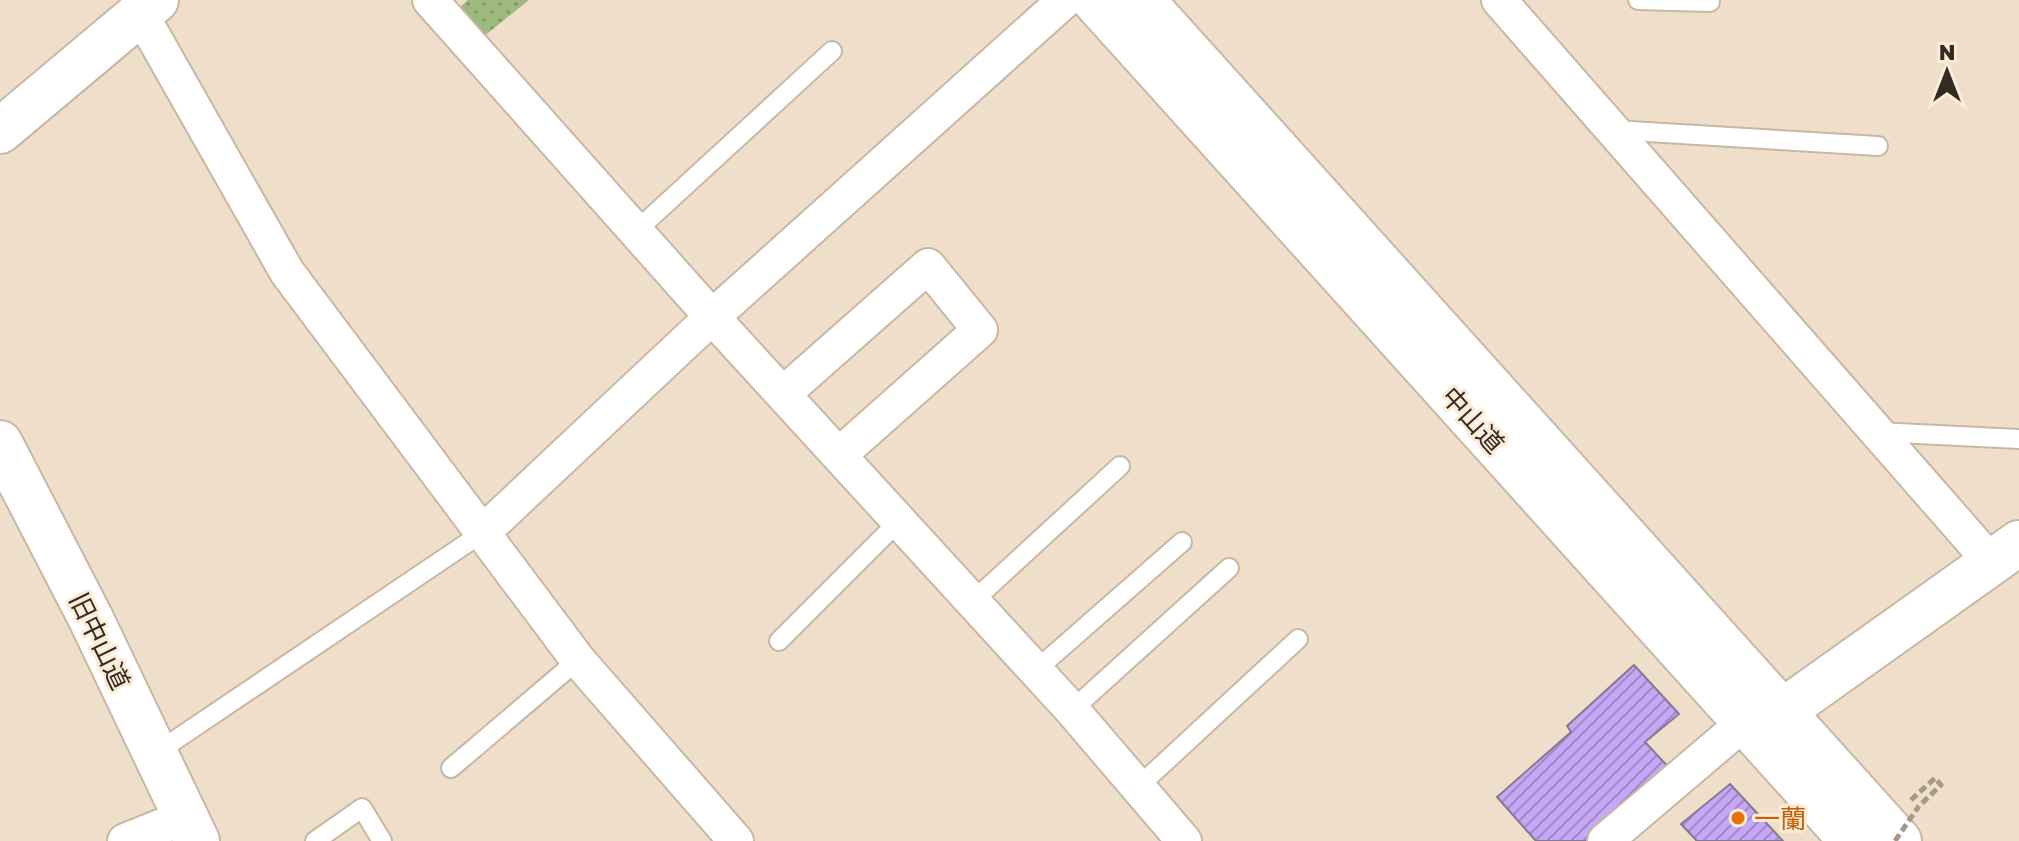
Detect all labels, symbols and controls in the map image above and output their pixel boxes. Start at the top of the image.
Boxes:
north arrow [1907,32,1987,112]
text: N [1939,38,1955,65]
street label: 中山道 [1435,381,1511,459]
street label: 旧中山道 [63,587,137,695]
place label: 一蘭 [1754,803,1806,834]
marker: 一蘭 [1729,809,1747,827]

